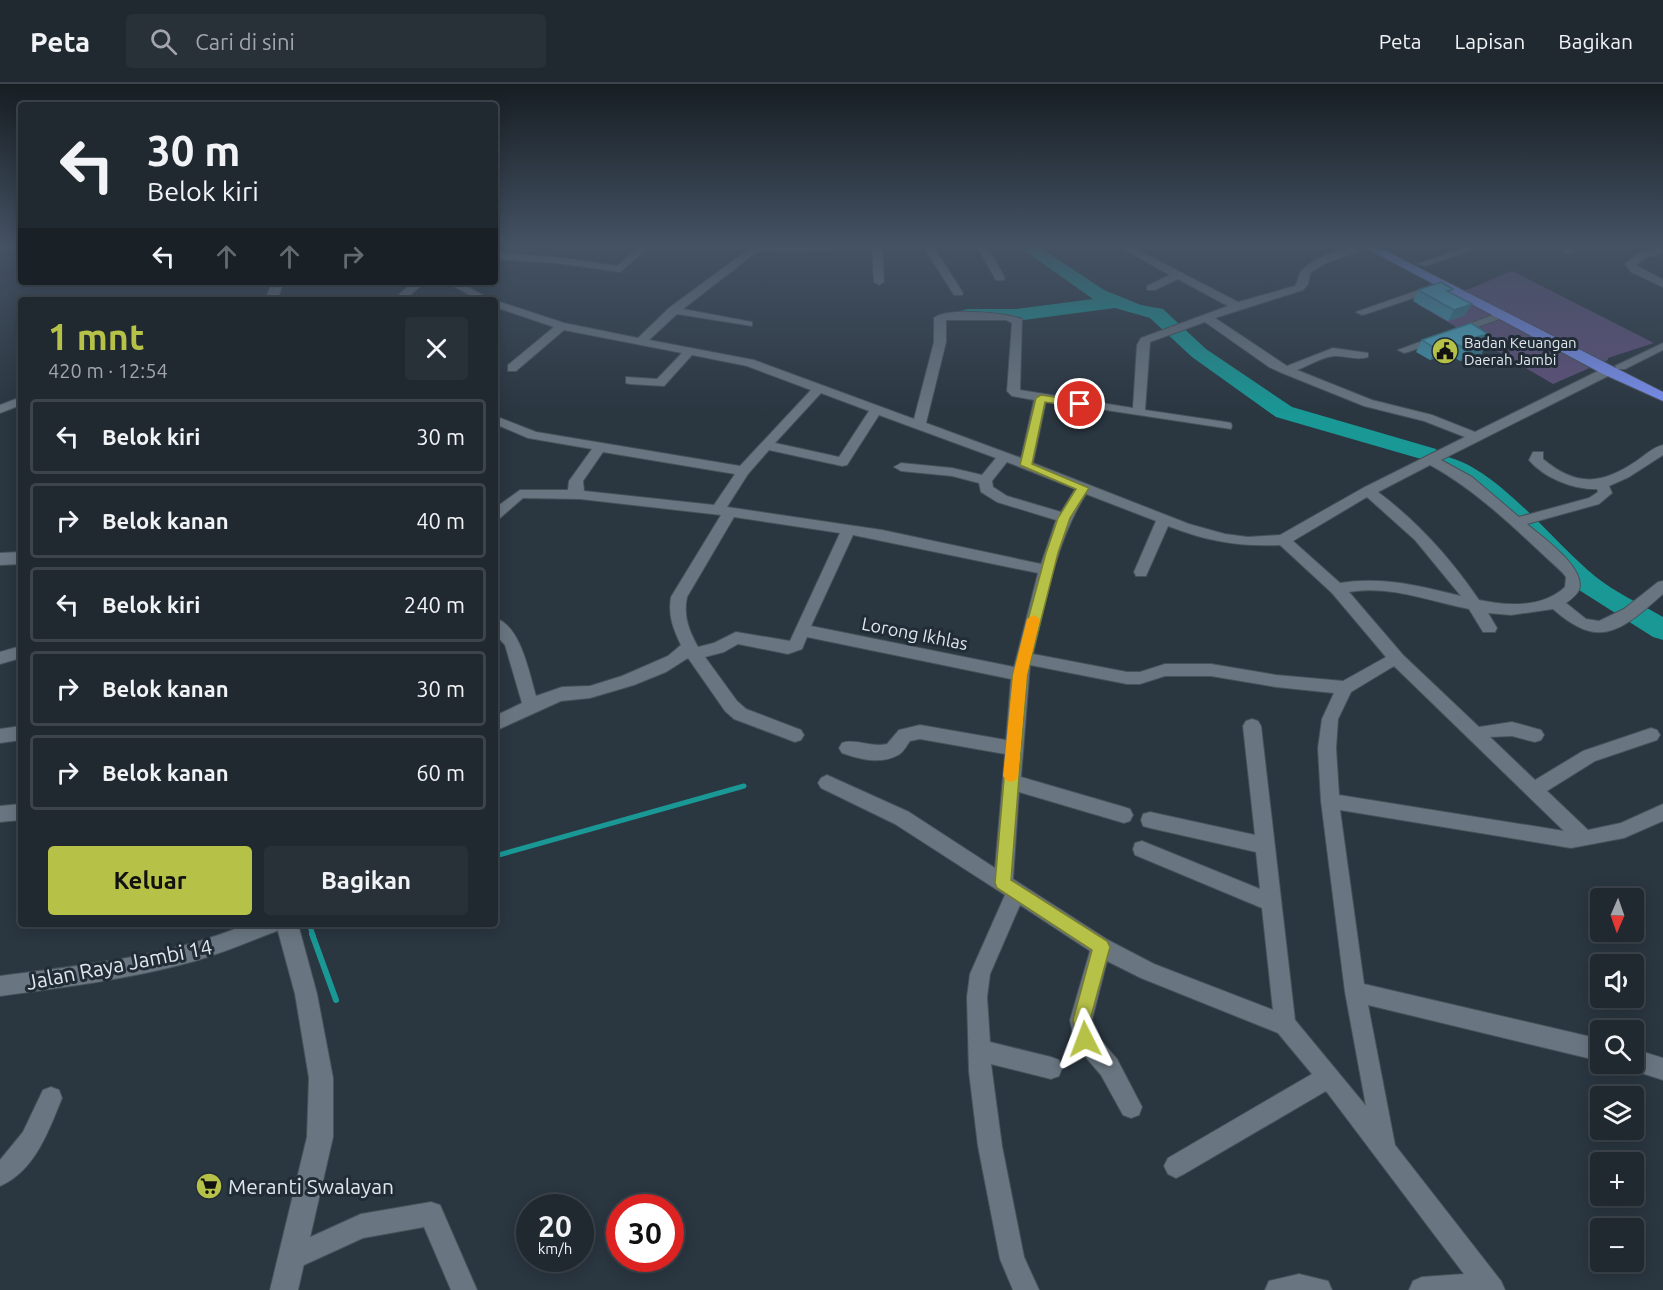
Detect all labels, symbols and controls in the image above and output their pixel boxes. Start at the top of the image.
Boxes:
search box [126,14,546,68]
icon: search [147,25,180,58]
text: Peta [30,26,90,57]
text: Cari di sini [195,29,295,54]
text: Peta [1379,29,1422,53]
text: Lapisan [1455,29,1525,53]
text: Bagikan [1558,29,1633,53]
icon: left [48,126,126,204]
text: 30 m [147,127,241,174]
text: Belok kiri [147,176,259,206]
icon: left [147,240,180,273]
icon: ahead [210,240,243,273]
icon: ahead [273,240,306,273]
icon: right [336,240,369,273]
text: 1 mnt [48,316,144,357]
button: close [405,317,468,380]
place label: Badan Keuangan Daerah Jambi [1464,334,1577,368]
public building icon: Badan Keuangan Daerah Jambi [1430,336,1460,366]
text: 420 m · 12:54 [48,359,168,382]
pin [1054,378,1105,429]
icon: arrive [1063,387,1096,420]
icon: left [51,420,84,453]
text: Belok kiri [102,424,200,449]
text: 30 m [416,424,465,449]
icon: right [51,504,84,537]
text: Belok kanan [102,508,229,533]
text: 40 m [416,508,465,533]
icon: left [51,588,84,621]
text: Belok kiri [102,592,200,617]
text: 240 m [404,592,465,617]
street label: Lorong Ikhlas [860,613,970,653]
icon: right [51,672,84,705]
text: Belok kanan [102,676,229,701]
text: 30 m [416,676,465,701]
icon: right [51,756,84,789]
text: Belok kanan [102,760,229,785]
text: 60 m [416,760,465,785]
button: Keluar [48,846,252,915]
button: Bagikan [264,846,468,915]
north arrow [1590,888,1644,942]
map controls [1590,888,1644,1272]
street label: Jalan Raya Jambi 14 [24,934,214,994]
button: sound [1590,954,1644,1008]
position arrow [1053,1007,1117,1071]
button: search [1590,1020,1644,1074]
button: layers [1590,1086,1644,1140]
button: + [1590,1152,1644,1206]
supermarket icon: Meranti Swalayan [194,1171,224,1201]
place label: Meranti Swalayan [228,1174,394,1198]
speed limit sign: 30 [606,1194,684,1272]
text: 20 [538,1209,572,1243]
button: − [1590,1218,1644,1272]
text: km/h [538,1240,572,1257]

